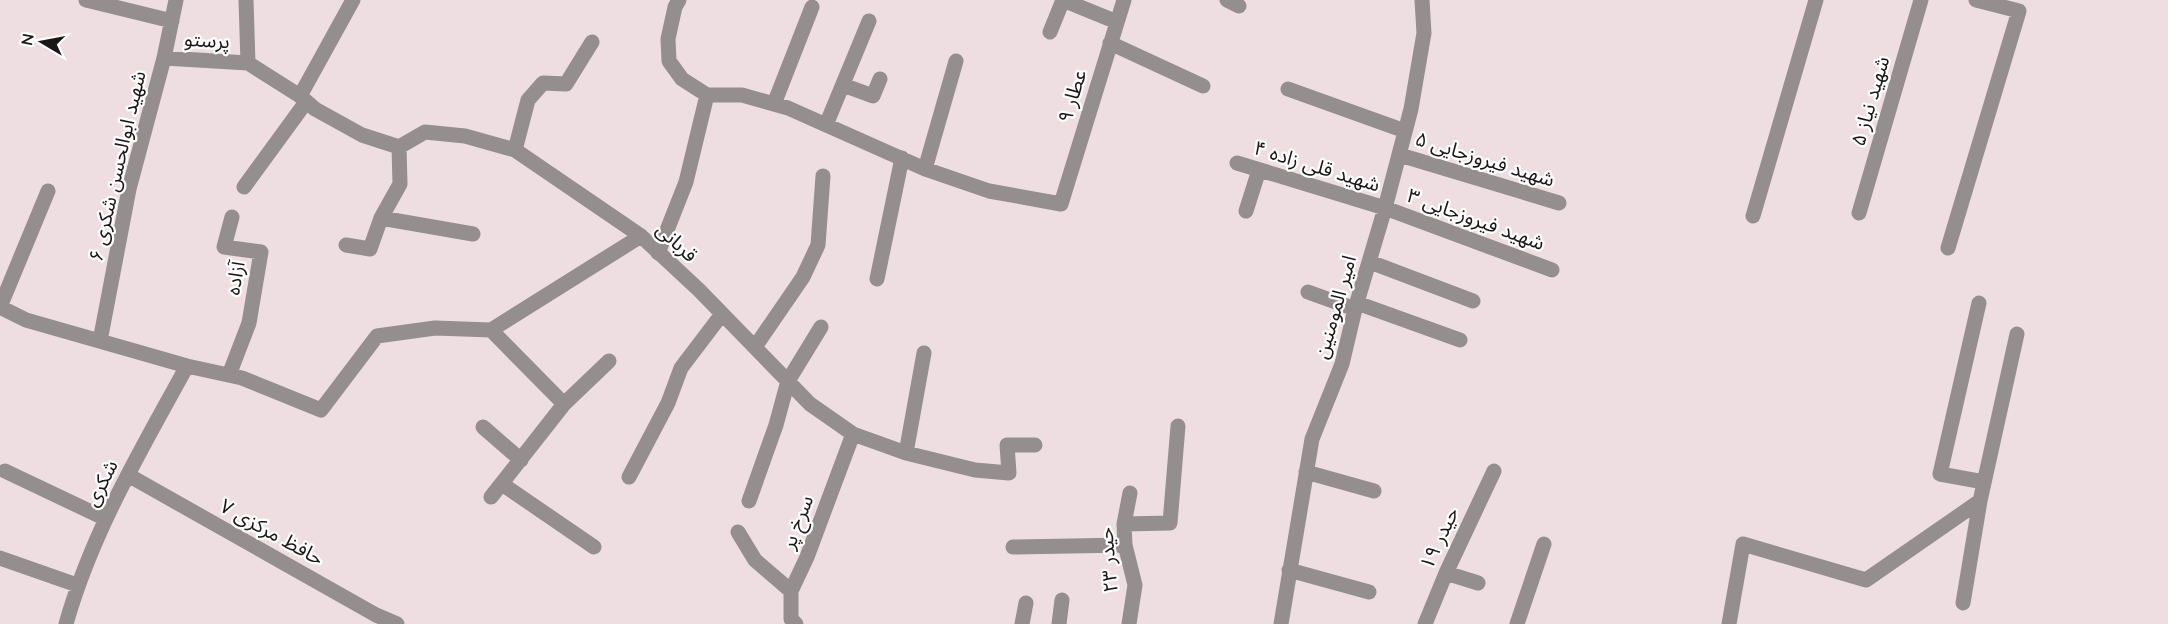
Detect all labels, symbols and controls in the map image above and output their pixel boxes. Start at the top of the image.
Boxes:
north arrow [12,12,72,72]
street label: پرستو [183,26,231,54]
text: N [16,32,38,47]
street label: شهید نیاز ۵ [1845,53,1894,149]
street label: عطار ۹ [1052,66,1091,125]
street label: شهید ابوالحسن شکری ۶ [82,68,151,264]
street label: شهید فیروزجایی ۵ [1412,125,1558,192]
street label: شهید قلی زاده ۴ [1251,134,1383,197]
street label: شهید فیروزجایی ۳ [1404,182,1548,255]
street label: قربانی [651,216,703,267]
street label: امیر المومنین [1308,252,1361,361]
street label: آزاده [219,258,250,297]
street label: شکری [78,455,123,510]
street label: سرخ پر [775,491,821,554]
street label: حافظ مرکزی ۷ [216,493,328,570]
street label: حیدر ۱۹ [1413,503,1464,573]
street label: حیدر ۲۳ [1092,526,1123,594]

